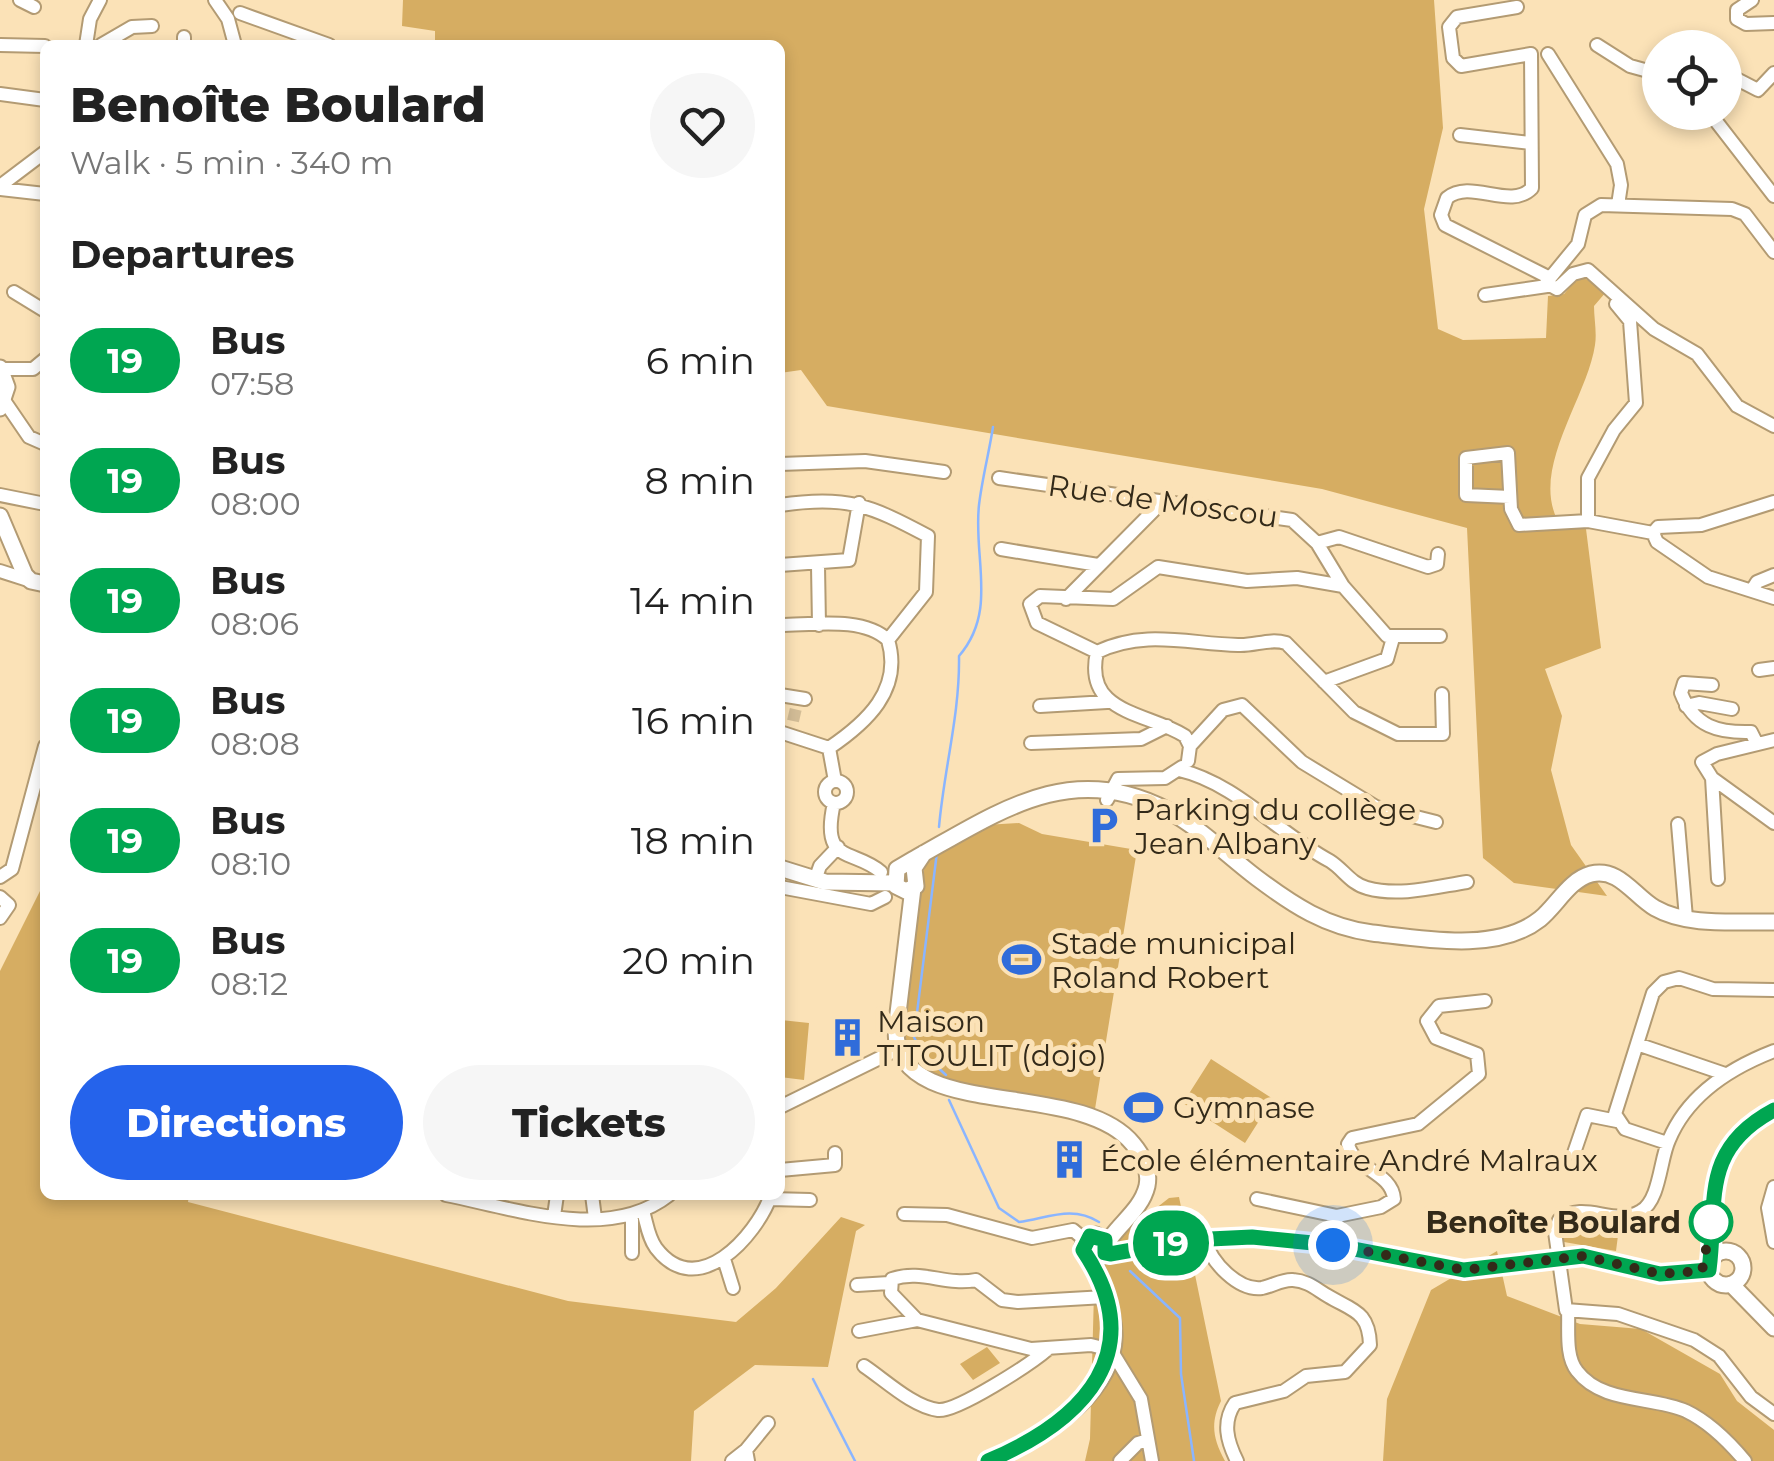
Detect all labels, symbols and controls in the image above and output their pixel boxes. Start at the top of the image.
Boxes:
map controls [1642,30,1742,130]
button: locate [1642,30,1742,130]
button: heart [650,73,755,178]
text: Benoîte Boulard [70,76,486,134]
text: Walk · 5 min · 340 m [70,143,394,182]
text: Departures [70,231,294,278]
text: Bus [210,317,285,364]
text: 6 min [646,337,755,384]
text: 19 [107,339,143,382]
text: 07:58 [210,364,294,403]
text: Bus [210,437,285,484]
text: 8 min [645,457,755,504]
text: 19 [107,459,143,502]
street label: Rue de Moscou [1046,467,1280,535]
text: 08:00 [210,484,301,523]
text: Bus [210,557,285,604]
text: 14 min [630,577,755,624]
text: 19 [107,579,143,622]
text: 08:06 [210,604,299,643]
text: Bus [210,677,285,724]
text: 16 min [632,697,755,744]
text: 19 [107,699,143,742]
text: 08:08 [210,724,300,763]
place label: Parking du collège Jean Albany [1133,791,1416,862]
text: Bus [210,797,285,844]
parking icon: Parking du collège Jean Albany [1083,805,1125,847]
text: 18 min [631,817,755,864]
text: 19 [107,819,143,862]
text: 08:10 [210,844,291,883]
text: Bus [210,917,285,964]
place label: Stade municipal Roland Robert [1051,925,1296,996]
text: 20 min [622,937,755,984]
text: 19 [107,939,143,982]
sports icon: Stade municipal Roland Robert [1000,939,1042,981]
text: 08:12 [210,964,288,1003]
place label: Maison TITOULIT (dojo) [877,1003,1107,1074]
building icon: Maison TITOULIT (dojo) [826,1017,868,1059]
button: Directions [70,1065,403,1180]
button: Tickets [423,1065,755,1180]
sports icon: Gymnase [1122,1086,1164,1128]
place label: Gymnase [1173,1089,1315,1126]
building icon: École élémentaire André Malraux [1049,1139,1091,1181]
place label: École élémentaire André Malraux [1100,1142,1598,1179]
marker: Benoîte Boulard [1690,1201,1732,1243]
place label: Benoîte Boulard [1425,1204,1681,1241]
line badge: 19 [1126,1210,1216,1276]
your location [1308,1220,1358,1270]
text: 19 [1153,1222,1189,1265]

